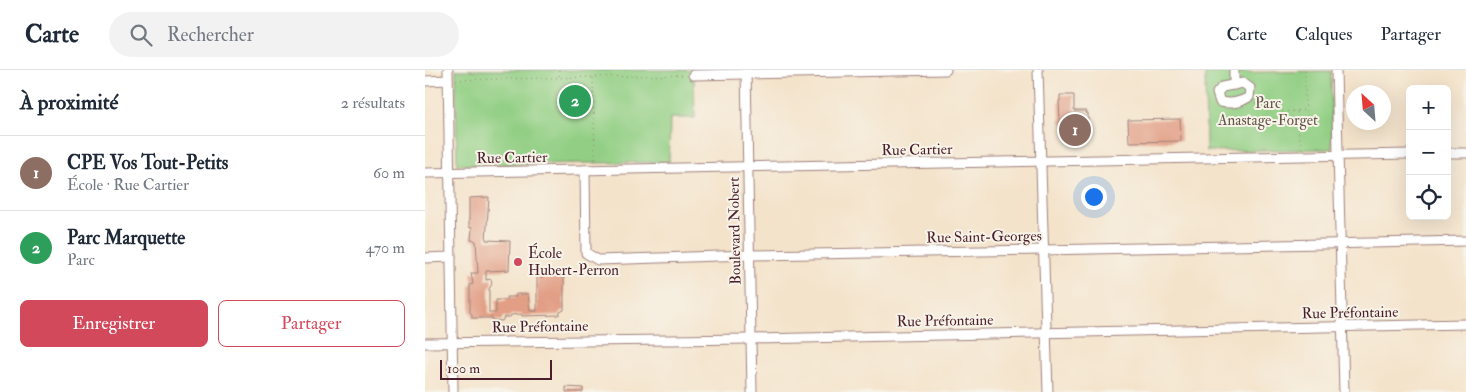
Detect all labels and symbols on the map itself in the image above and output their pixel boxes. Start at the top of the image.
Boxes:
pin: 2 [559,82,591,120]
north arrow [1346,85,1391,130]
park label: Parc Anastage-Forget [1217,94,1318,130]
pin: 1 [1059,111,1091,149]
street label: Rue Cartier [881,140,953,160]
street label: Rue Cartier [476,148,548,168]
street label: Boulevard Nobert [725,177,745,285]
your location [1081,184,1107,210]
street label: Rue Saint-Georges [926,226,1042,248]
place label: École Hubert-Perron [528,242,619,280]
marker: École Hubert-Perron [512,256,524,268]
street label: Rue Préfontaine [1301,303,1399,323]
street label: Rue Préfontaine [896,311,994,331]
street label: Rue Préfontaine [491,317,589,337]
scale bar [440,357,553,380]

